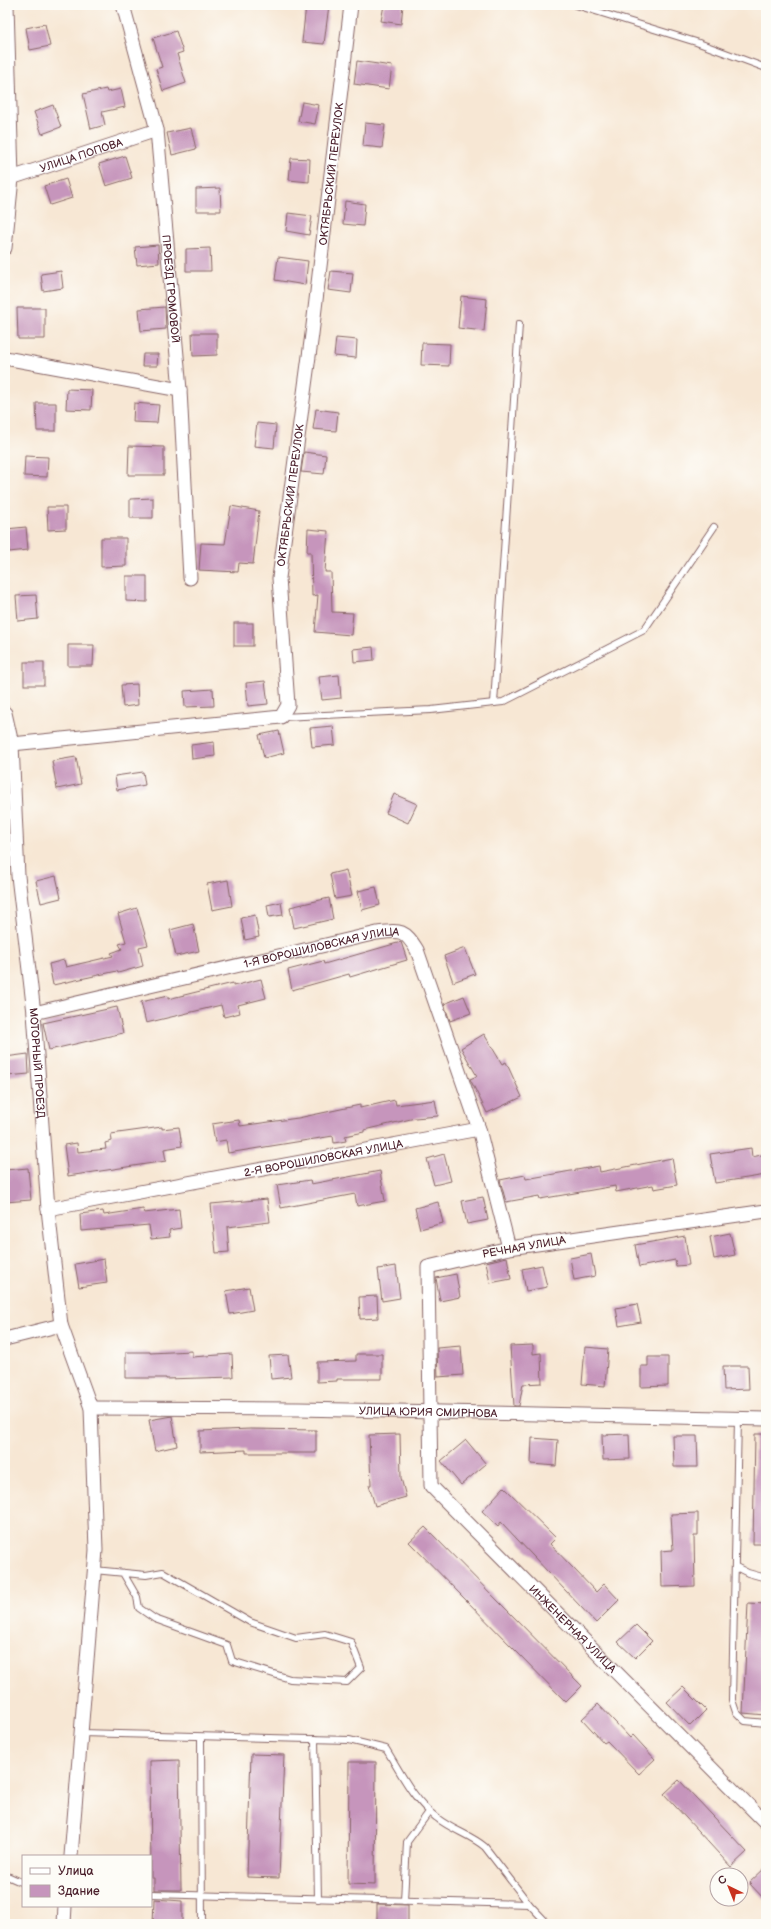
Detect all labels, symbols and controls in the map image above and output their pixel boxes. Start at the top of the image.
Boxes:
street label: ОКТЯБРЬСКИЙ ПЕРЕУЛОК [316,101,346,246]
street label: УЛИЦА ПОПОВА [38,135,124,175]
street label: ПРОЕЗД ГРОМОВОЙ [160,234,182,344]
street label: ОКТЯБРЬСКИЙ ПЕРЕУЛОК [274,422,306,567]
street label: 1-Я ВОРОШИЛОВСКАЯ УЛИЦА [242,925,400,970]
street label: МОТОРНЫЙ ПРОЕЗД [27,1007,48,1119]
street label: 2-Я ВОРОШИЛОВСКАЯ УЛИЦА [243,1137,404,1179]
street label: РЕЧНАЯ УЛИЦА [481,1233,567,1261]
street label: УЛИЦА ЮРИЯ СМИРНОВА [359,1404,498,1420]
street label: ИНЖЕНЕРНАЯ УЛИЦА [526,1582,619,1675]
legend [22,1855,152,1907]
text: Улица [58,1864,94,1879]
north arrow [709,1867,749,1907]
text: С [715,1872,730,1887]
text: Здание [58,1884,100,1899]

